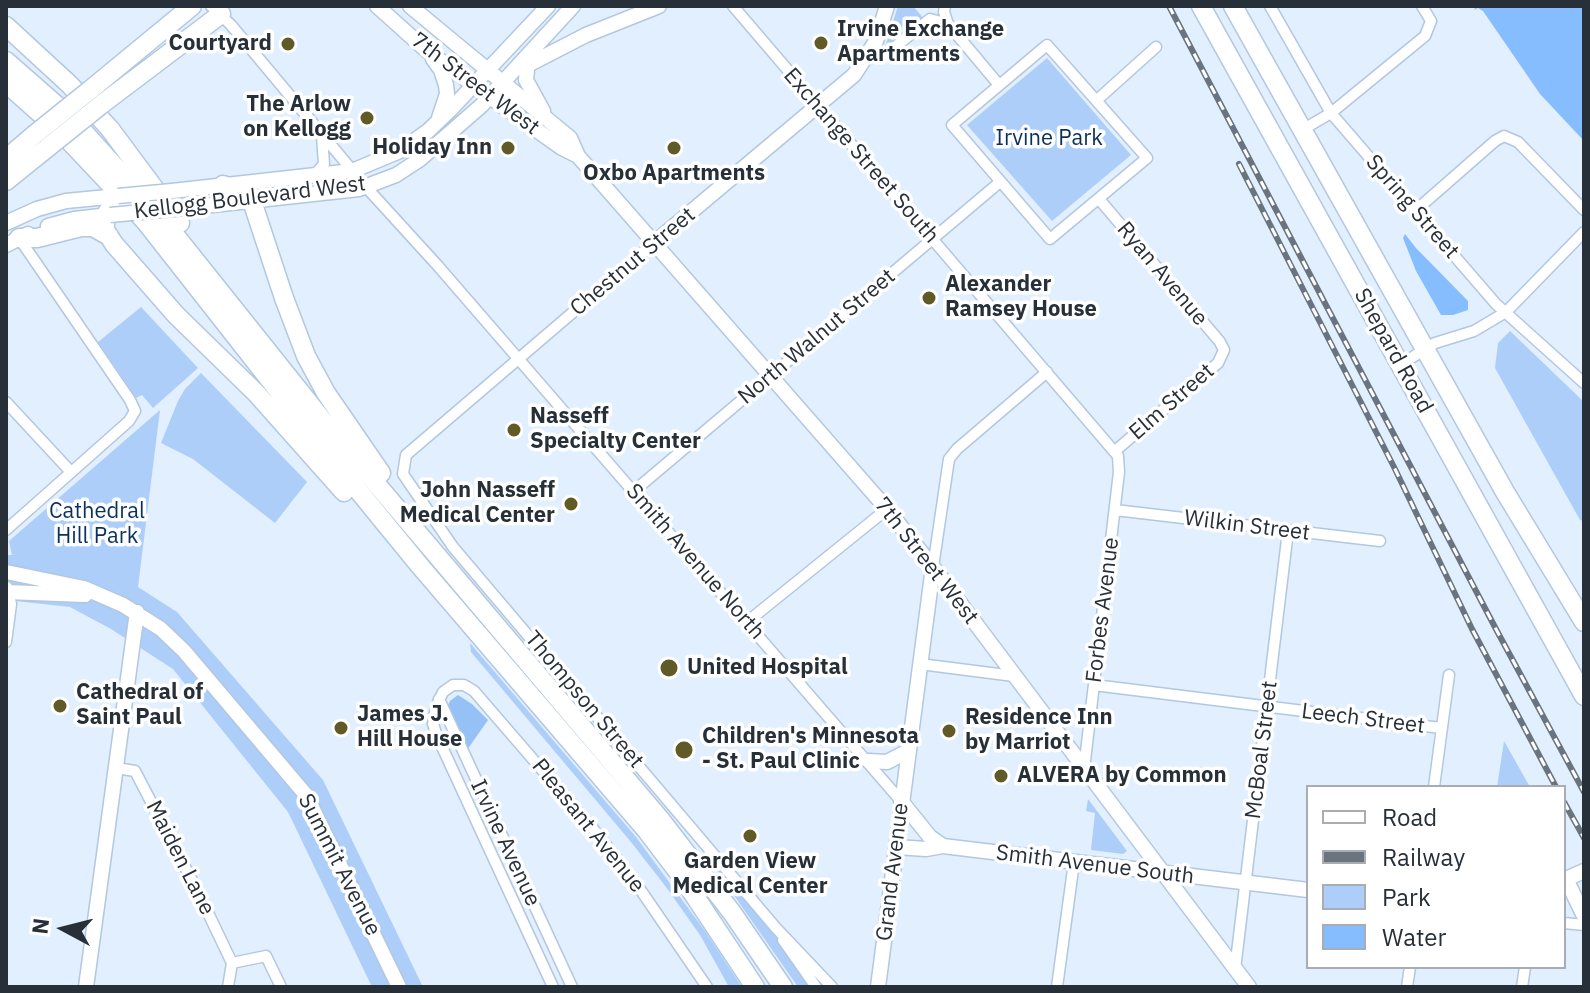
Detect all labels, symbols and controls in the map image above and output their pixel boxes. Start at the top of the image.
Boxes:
place label: Irvine Exchange Apartments [837,17,1004,68]
street label: 7th Street West [406,27,544,141]
place label: Courtyard [169,31,272,57]
marker: Irvine Exchange Apartments [812,34,830,52]
marker: Courtyard [279,35,297,53]
street label: Exchange Street South [778,63,944,249]
place label: The Arlow on Kellogg [243,92,351,144]
marker: The Arlow on Kellogg [358,109,376,127]
park label: Irvine Park [995,126,1103,152]
place label: Holiday Inn [372,135,492,161]
marker: Holiday Inn [499,139,517,157]
marker: Oxbo Apartments [665,139,683,157]
street label: Spring Street [1360,150,1464,264]
place label: Oxbo Apartments [583,161,765,187]
street label: Kellogg Boulevard West [133,171,367,225]
street label: Chestnut Street [565,202,701,322]
street label: Ryan Avenue [1111,217,1213,331]
street label: North Walnut Street [733,264,901,410]
place label: Alexander Ramsey House [945,272,1097,324]
street label: Shepard Road [1348,284,1438,418]
marker: Alexander Ramsey House [920,289,938,307]
street label: Elm Street [1124,358,1220,446]
place label: Nasseff Specialty Center [530,404,701,456]
marker: Nasseff Specialty Center [505,421,523,439]
place label: John Nasseff Medical Center [400,478,555,530]
street label: Smith Avenue North [620,479,770,645]
street label: 7th Street West [868,492,984,630]
marker: John Nasseff Medical Center [562,495,580,513]
park label: Cathedral Hill Park [49,499,145,550]
street label: Wilkin Street [1183,505,1311,547]
street label: Forbes Avenue [1081,536,1125,684]
street label: Thompson Street [519,626,649,774]
place label: United Hospital [687,655,848,681]
marker: United Hospital [658,657,680,679]
street label: McBoal Street [1240,679,1284,821]
place label: Cathedral of Saint Paul [76,680,203,732]
marker: Cathedral of Saint Paul [51,697,69,715]
street label: Leech Street [1300,698,1426,740]
place label: James J. Hill House [357,702,462,754]
place label: Residence Inn by Marriot [965,705,1113,756]
marker: James J. Hill House [332,719,350,737]
marker: Residence Inn by Marriot [940,722,958,740]
place label: Children's Minnesota - St. Paul Clinic [702,724,919,776]
marker: Children's Minnesota - St. Paul Clinic [673,739,695,761]
street label: Pleasant Avenue [526,754,650,898]
place label: ALVERA by Common [1017,763,1227,789]
marker: ALVERA by Common [992,767,1010,785]
street label: Irvine Avenue [464,776,546,910]
legend [1306,785,1566,969]
street label: Summit Avenue [292,790,386,940]
street label: Maiden Lane [140,796,220,920]
street label: Grand Avenue [871,801,915,943]
text: Road [1382,801,1437,833]
marker: Garden View Medical Center [741,827,759,845]
street label: Smith Avenue South [994,840,1196,890]
text: Railway [1382,841,1465,873]
place label: Garden View Medical Center [672,849,828,900]
text: Park [1382,881,1431,913]
north arrow [24,889,104,969]
text: N [24,916,55,936]
text: Water [1382,921,1446,953]

